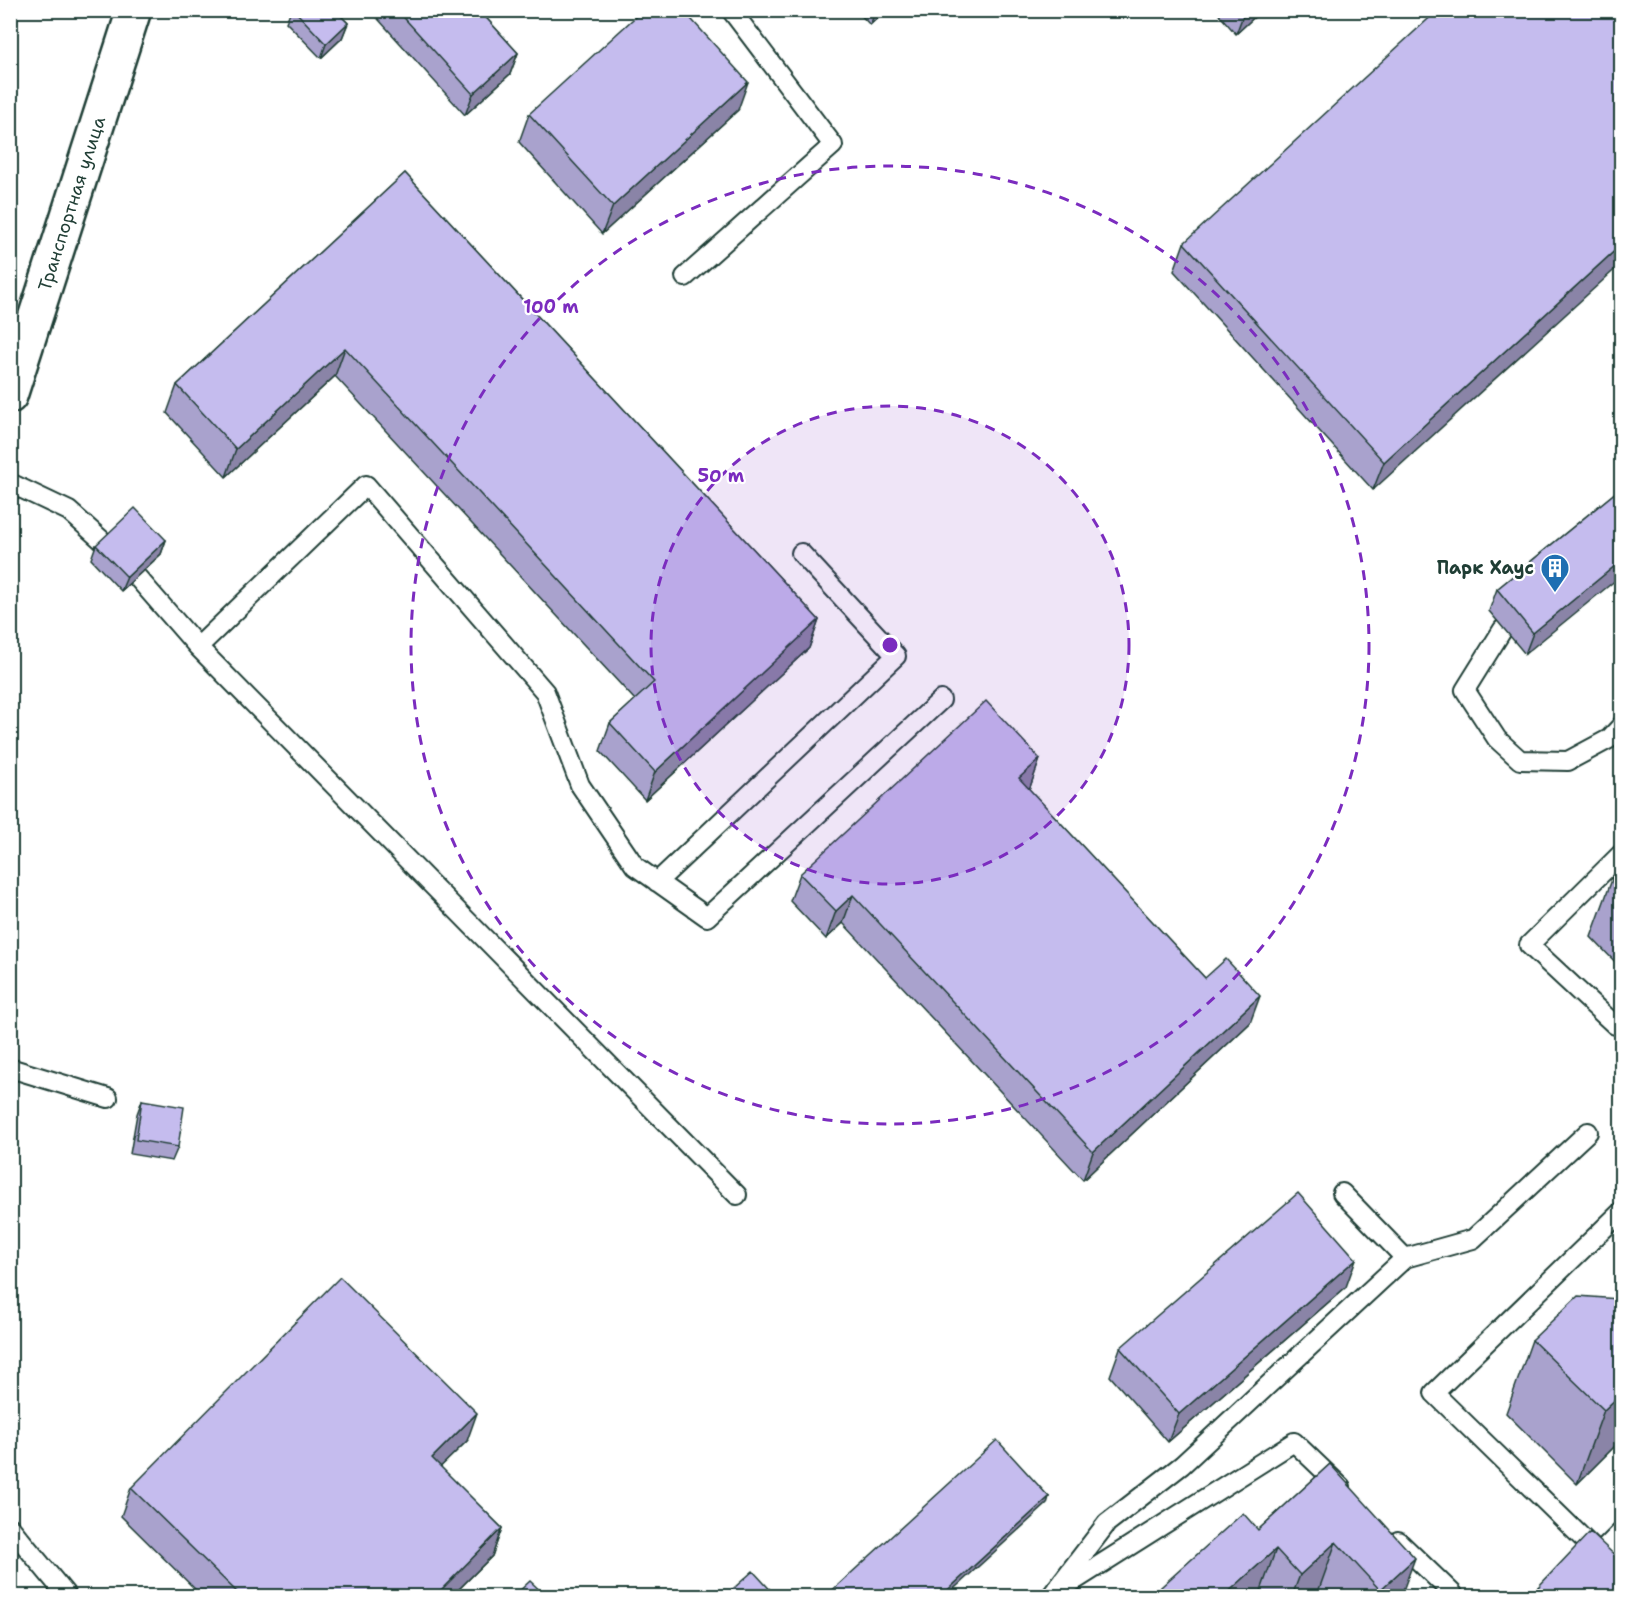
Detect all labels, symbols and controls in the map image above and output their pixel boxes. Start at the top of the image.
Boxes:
street label: Транспортная улица [33,113,111,294]
text: 100 m [523,295,579,319]
text: 50 m [698,464,745,488]
building icon: Парк Хаус [1539,552,1571,594]
place label: Парк Хаус [1437,556,1534,580]
centre of rings [880,635,900,655]

